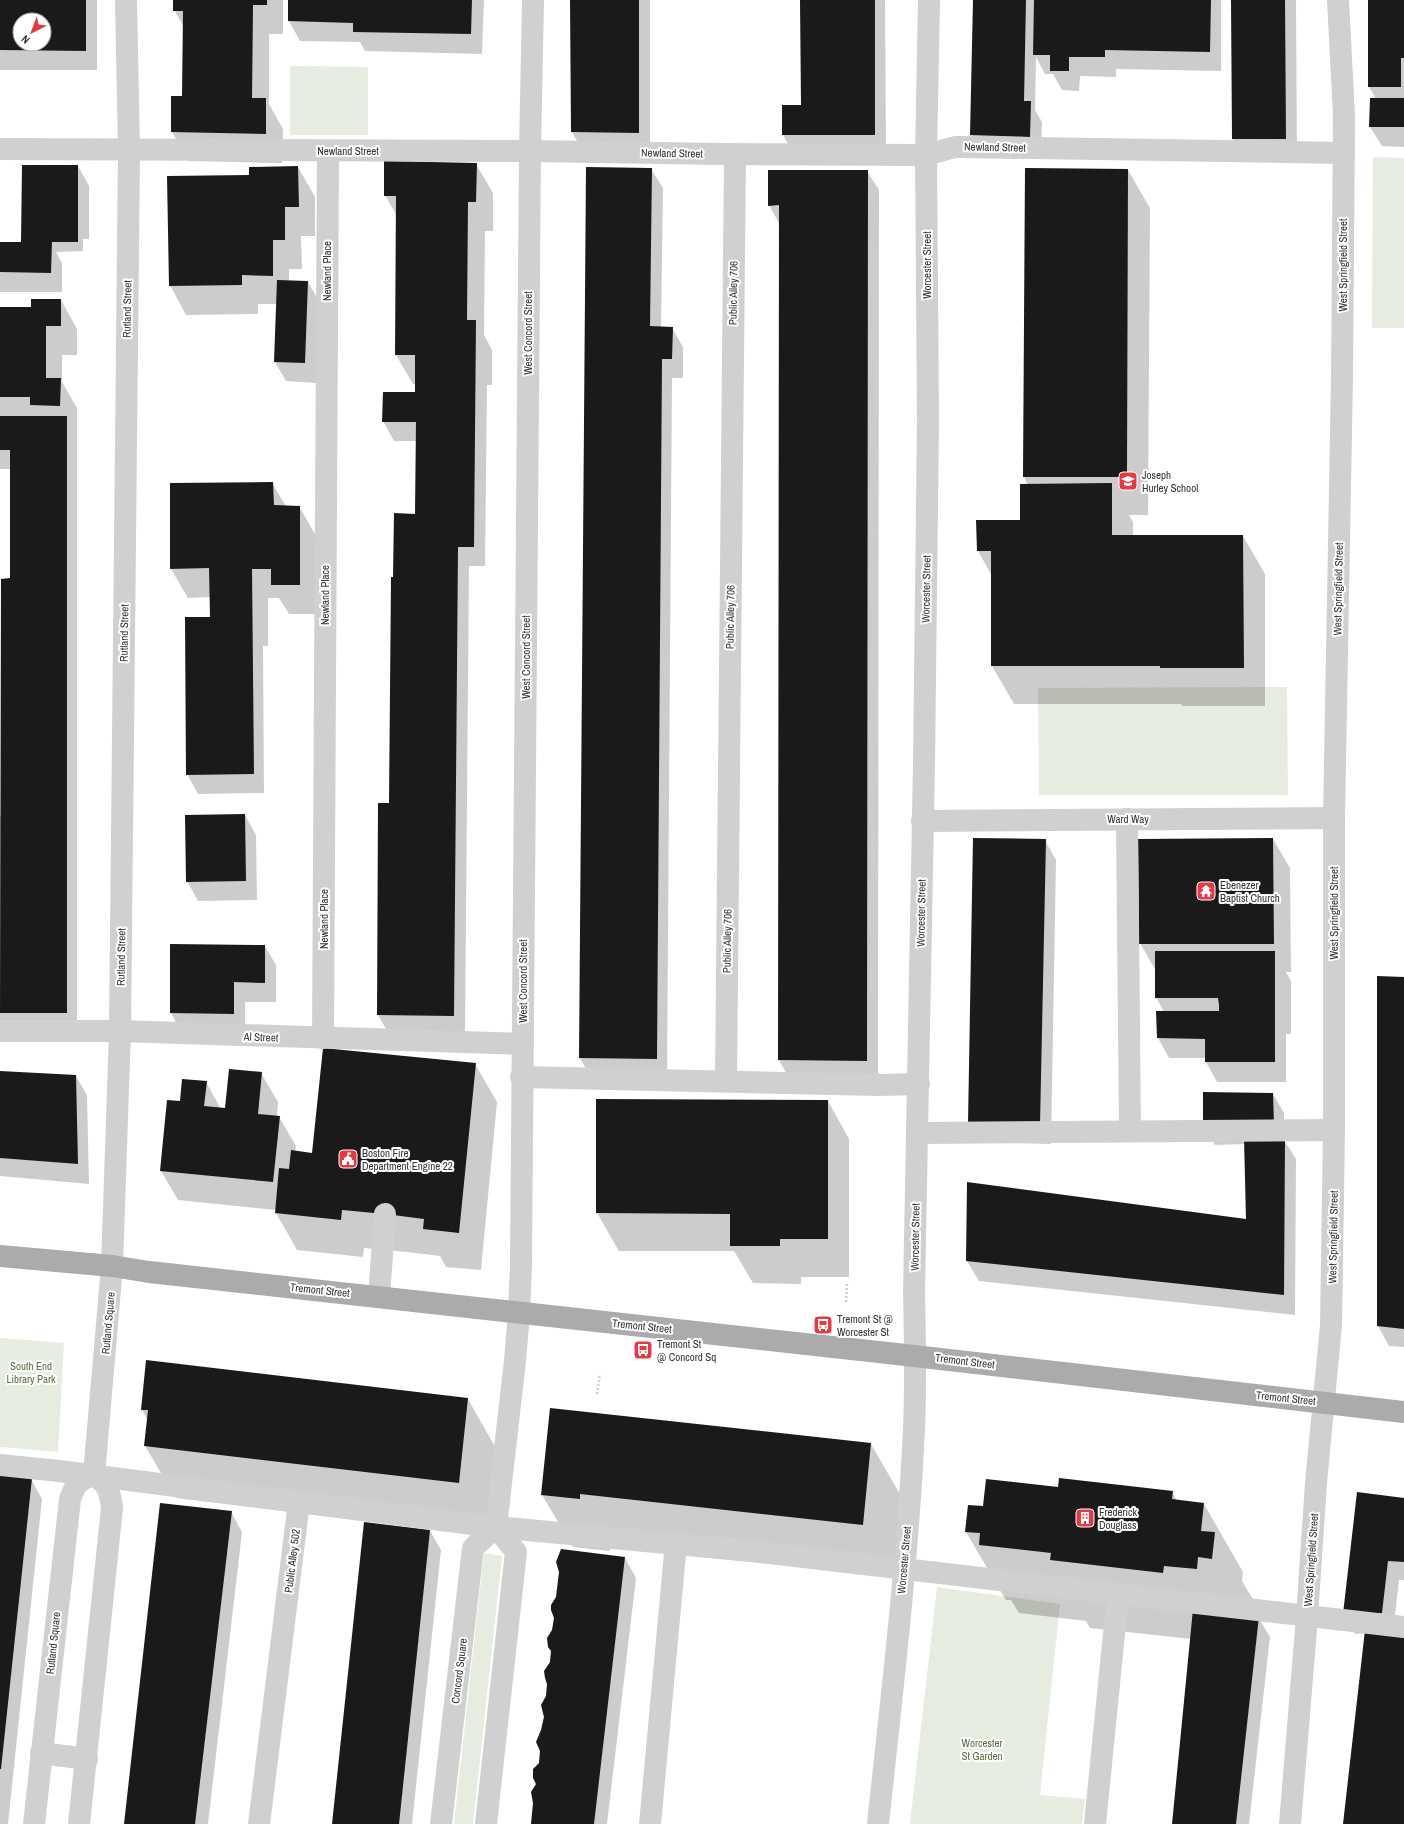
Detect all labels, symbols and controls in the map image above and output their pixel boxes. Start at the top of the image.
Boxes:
north arrow [12,12,52,52]
text: N [18,32,32,47]
street label: Newland Street [964,139,1026,155]
street label: Newland Street [317,144,379,158]
street label: Newland Street [641,145,703,161]
street label: West Springfield Street [1336,218,1350,312]
street label: Worcester Street [920,231,934,299]
street label: Newland Place [320,241,334,301]
street label: Public Alley 706 [725,261,741,325]
street label: Rutland Street [119,280,135,338]
street label: West Concord Street [521,291,535,375]
place label: Joseph Hurley School [1142,468,1198,495]
school or university icon: Joseph Hurley School [1117,470,1139,492]
street label: West Springfield Street [1330,542,1346,636]
street label: Worcester Street [918,555,934,623]
street label: Newland Place [318,565,332,625]
street label: Public Alley 706 [722,585,738,649]
street label: Rutland Street [116,604,132,662]
street label: West Concord Street [519,615,533,699]
street label: Ward Way [1107,812,1149,826]
street label: West Springfield Street [1327,866,1341,960]
place label: Ebenezer Baptist Church [1220,878,1280,905]
street label: Worcester Street [913,879,929,947]
temple icon: Ebenezer Baptist Church [1195,880,1217,902]
street label: Newland Place [317,889,331,949]
street label: Public Alley 706 [719,909,735,973]
street label: Rutland Street [113,928,129,986]
street label: West Concord Street [516,939,530,1023]
street label: Al Street [242,1029,279,1045]
place label: Boston Fire Department Engine 22 [362,1146,453,1173]
public building icon: Boston Fire Department Engine 22 [337,1148,359,1170]
street label: West Springfield Street [1325,1190,1341,1284]
street label: Worcester Street [907,1203,923,1271]
street label: Tremont Street [290,1280,351,1300]
street label: Rutland Square [98,1291,118,1355]
place label: Tremont St @ Worcester St [837,1312,893,1339]
bus stop icon: Tremont St @ Worcester St [812,1314,834,1336]
street label: Tremont Street [612,1316,673,1336]
place label: Tremont St @ Concord Sq [657,1337,716,1364]
bus stop icon: Tremont St @ Concord Sq [632,1339,654,1361]
street label: Tremont Street [934,1350,996,1372]
park label: South End Library Park [6,1359,56,1386]
street label: Tremont Street [1256,1388,1317,1408]
place label: Frederick Douglass [1099,1505,1138,1532]
building icon: Frederick Douglass [1074,1507,1096,1529]
street label: West Springfield Street [1301,1513,1321,1607]
street label: Worcester Street [894,1525,914,1594]
street label: Public Alley 502 [281,1528,303,1594]
street label: Rutland Square [43,1611,63,1675]
street label: Concord Square [448,1638,470,1704]
park label: Worcester St Garden [961,1736,1003,1763]

